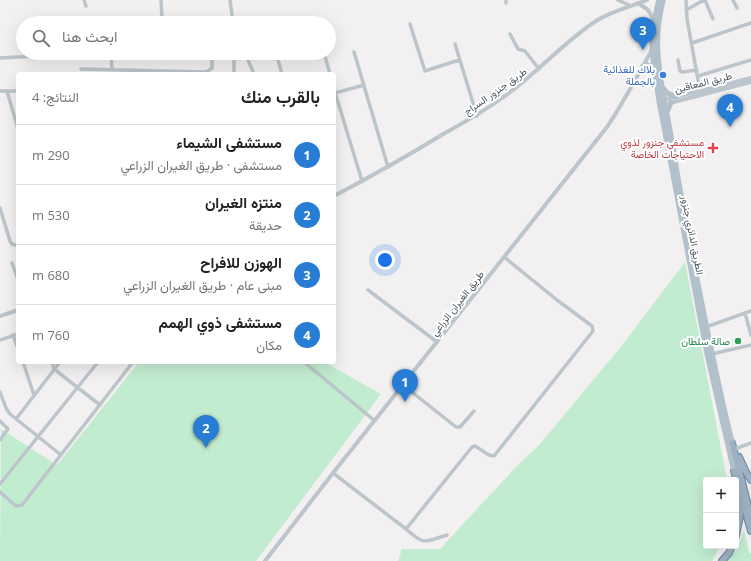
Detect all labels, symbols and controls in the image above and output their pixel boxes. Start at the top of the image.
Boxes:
search box [16,16,336,60]
pin: 3 [630,17,656,50]
text: ابحث هنا [62,26,117,46]
icon: search [30,27,52,49]
place label: بلاك للغذائية بالجملة [603,62,655,88]
street label: طريق جنزور السراج [461,64,530,118]
street label: طريق المعاقين [673,68,734,96]
marker: بلاك للغذائية بالجملة [658,70,668,80]
text: بالقرب منك [241,85,320,108]
text: النتائج: 4 [32,88,79,106]
pin: 4 [717,94,743,127]
text: مستشفى الشيماء [176,132,282,152]
place label: مستشفي جنزور لذوي الاحتياجات الخاصة [620,135,704,161]
marker: مستشفي جنزور لذوي الاحتياجات الخاصة [707,142,719,154]
text: 290 m [32,146,70,164]
text: 1 [303,146,311,164]
text: مستشفى · طريق الغيران الزراعي [120,156,282,174]
text: منتزه الغيران [205,192,282,212]
street label: الطريق الدائري جنزور [676,193,708,276]
text: 530 m [32,206,70,224]
text: 2 [303,206,311,224]
text: حديقة [249,216,282,234]
your location [375,250,395,270]
text: الهوزن للافراح [200,252,282,272]
text: 680 m [32,266,70,284]
text: 3 [303,266,311,284]
street label: طريق الغيران الزراعي [427,267,489,340]
text: مبنى عام · طريق الغيران الزراعي [123,276,282,294]
text: مستشفى ذوي الهمم [159,312,282,332]
text: 760 m [32,326,70,344]
text: 4 [303,326,311,344]
place label: صالة سلطان [681,334,730,348]
text: مكان [256,336,282,354]
marker: صالة سلطان [733,336,743,346]
pin: 1 [392,369,418,402]
pin: 2 [193,415,219,448]
map controls [703,477,739,549]
button: + [703,477,739,513]
button: − [703,513,739,549]

